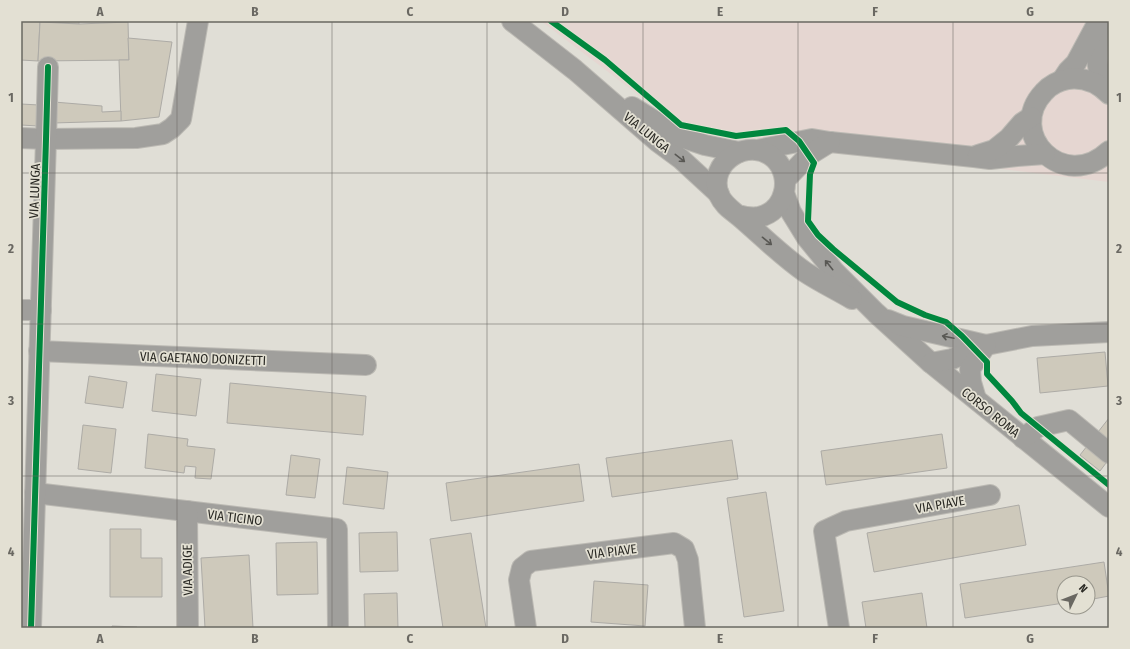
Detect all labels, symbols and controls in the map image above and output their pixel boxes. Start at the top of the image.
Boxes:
text: A [95,4,104,19]
text: B [251,4,259,19]
text: C [407,4,414,19]
text: D [561,4,569,19]
text: E [717,4,723,19]
text: F [872,4,878,19]
text: G [1026,4,1034,19]
text: 1 [8,90,14,105]
text: 1 [1116,90,1122,105]
street label: VIA LUNGA [621,109,673,156]
one-way arrow [674,154,685,163]
street label: VIA LUNGA [26,163,43,219]
one-way arrow [762,237,773,246]
text: 2 [7,241,14,256]
text: 2 [1115,241,1122,256]
one-way arrow [825,260,834,271]
one-way arrow [942,333,955,341]
street label: VIA GAETANO DONIZETTI [140,349,266,368]
street label: CORSO ROMA [959,384,1023,440]
text: 3 [7,393,14,408]
text: 3 [1115,393,1122,408]
street label: VIA PIAVE [914,493,966,516]
street label: VIA TICINO [207,507,263,528]
street label: VIA PIAVE [587,541,638,562]
text: 4 [8,544,15,559]
street label: VIA ADIGE [180,544,195,596]
text: 4 [1116,544,1123,559]
north arrow [1056,575,1096,615]
text: N [1076,582,1090,595]
text: A [95,631,104,646]
text: B [251,631,259,646]
text: C [407,631,414,646]
text: D [561,631,569,646]
text: E [717,631,723,646]
text: F [872,631,878,646]
text: G [1026,631,1034,646]

